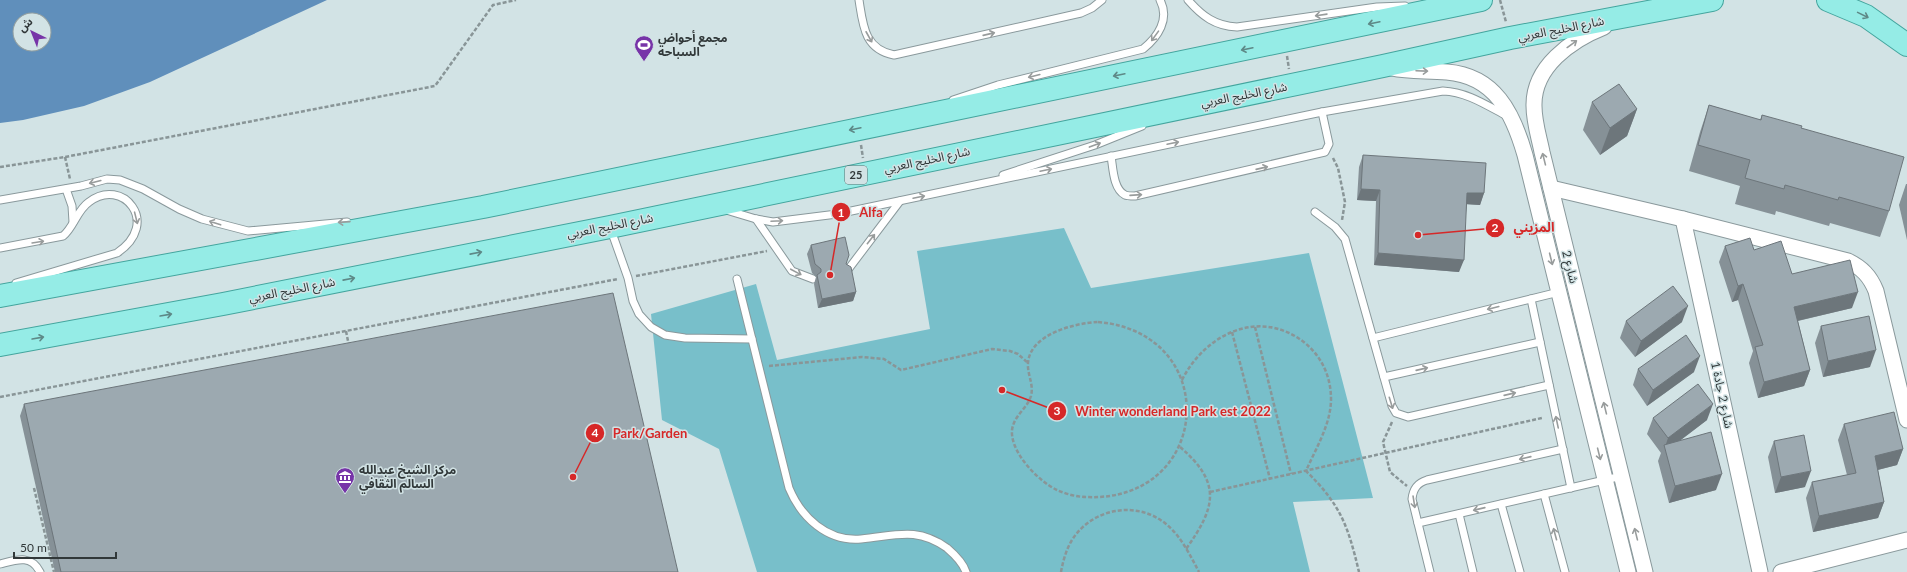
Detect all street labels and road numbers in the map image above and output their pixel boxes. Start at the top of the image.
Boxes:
street label: شارع الخليج العربي [1516,13,1606,47]
street label: شارع الخليج العربي [1199,79,1289,113]
street label: شارع الخليج العربي [882,143,972,179]
road number: 25 [845,166,867,184]
street label: شارع الخليج العربي [565,210,655,244]
street label: شارع 2 [1557,249,1582,285]
street label: شارع الخليج العربي [247,274,337,308]
street label: شارع 2 جادة 1 [1706,360,1737,430]

